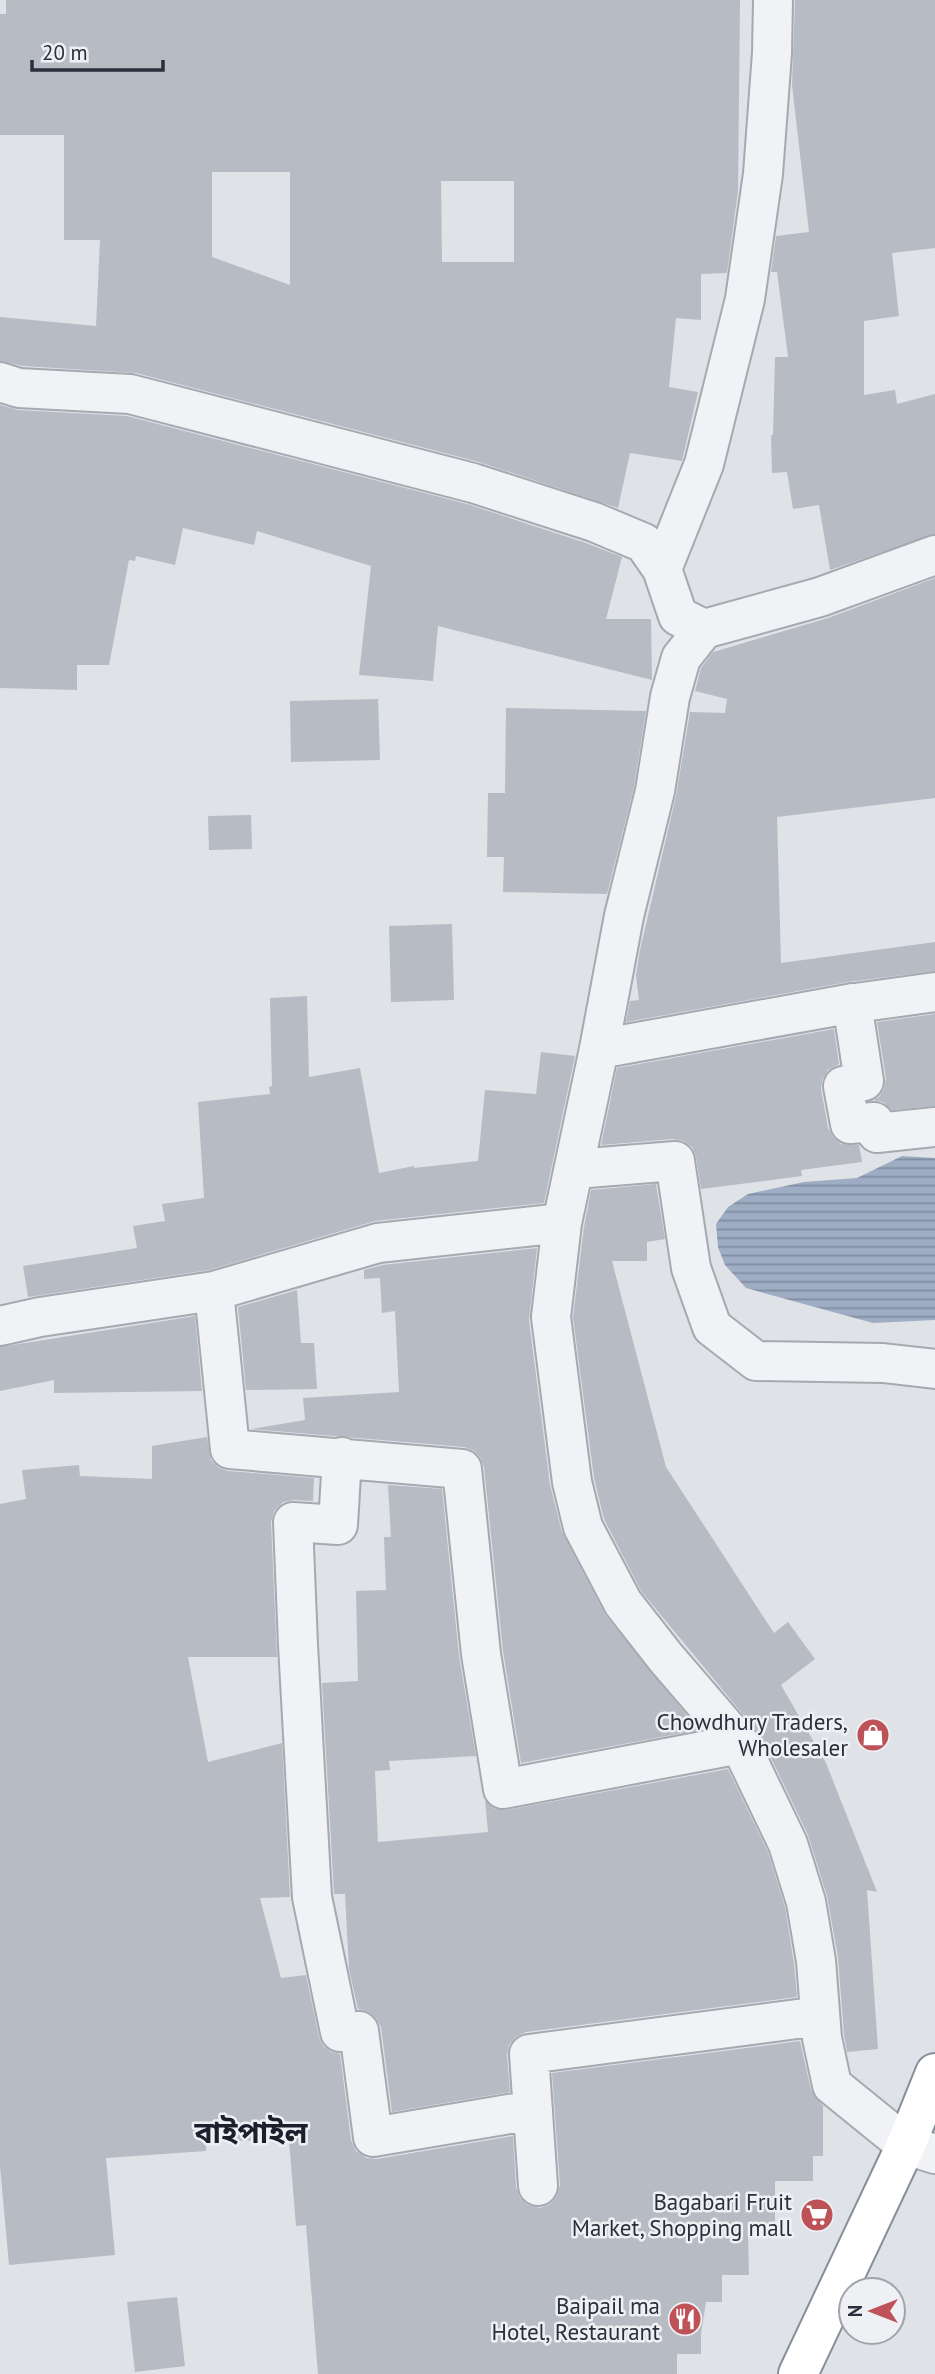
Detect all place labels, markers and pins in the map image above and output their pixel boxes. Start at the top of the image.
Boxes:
place label: Chowdhury Traders, Wholesaler [657,1707,848,1762]
shop icon: Chowdhury Traders, Wholesaler [854,1716,892,1754]
place label: Bagabari Fruit Market, Shopping mall [572,2187,792,2242]
supermarket icon: Bagabari Fruit Market, Shopping mall [798,2196,836,2234]
place label: Baipail ma Hotel, Restaurant [492,2291,660,2346]
restaurant icon: Baipail ma Hotel, Restaurant [666,2300,704,2338]

